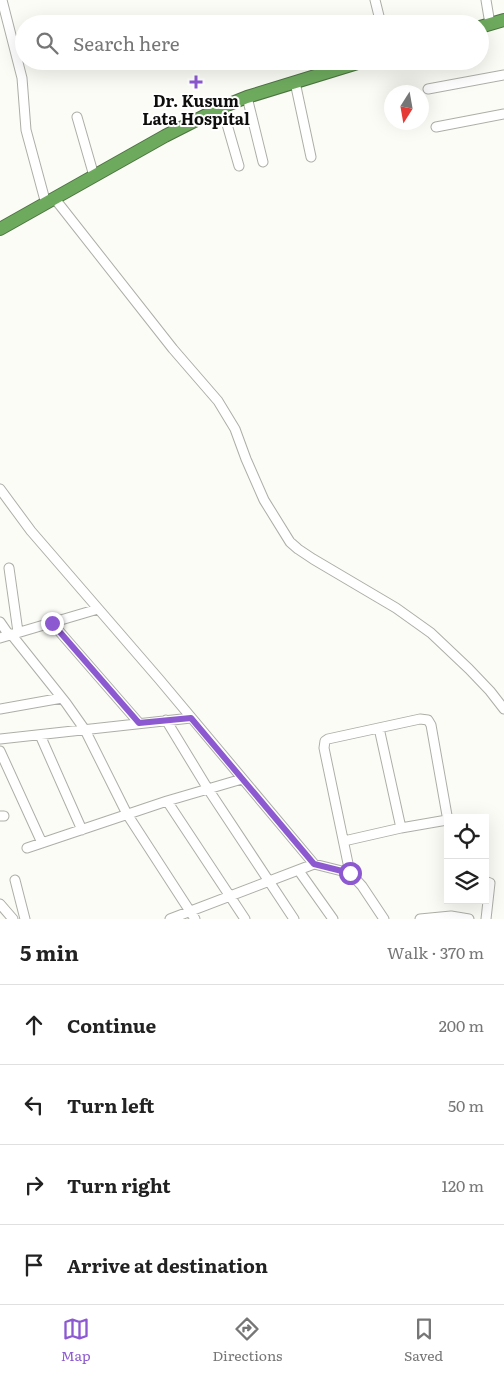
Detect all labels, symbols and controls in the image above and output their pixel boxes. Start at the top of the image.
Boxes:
search box [15,15,489,70]
icon: search [33,29,61,57]
text: Search here [73,29,180,57]
marker: Dr. Kusum Lata Hospital [189,75,203,89]
north arrow [384,85,429,130]
place label: Dr. Kusum Lata Hospital [142,88,250,130]
route end [41,612,64,635]
map controls [444,814,489,904]
button: locate [444,814,489,859]
button: layers [444,859,489,904]
route start [339,862,362,885]
text: 5 min [20,936,79,967]
text: Walk · 370 m [387,940,484,964]
icon: ahead [20,1011,48,1039]
text: Continue [67,1011,156,1039]
text: 200 m [439,1013,484,1037]
icon: left [20,1091,48,1119]
text: Turn left [67,1091,154,1119]
text: 50 m [448,1093,484,1117]
icon: right [20,1171,48,1199]
text: Turn right [67,1171,171,1199]
text: 120 m [441,1173,484,1197]
icon: arrive [20,1251,48,1279]
text: Arrive at destination [67,1251,268,1279]
tab: Map [61,1315,91,1365]
tab: Directions [212,1315,282,1365]
tab: Saved [404,1315,443,1365]

